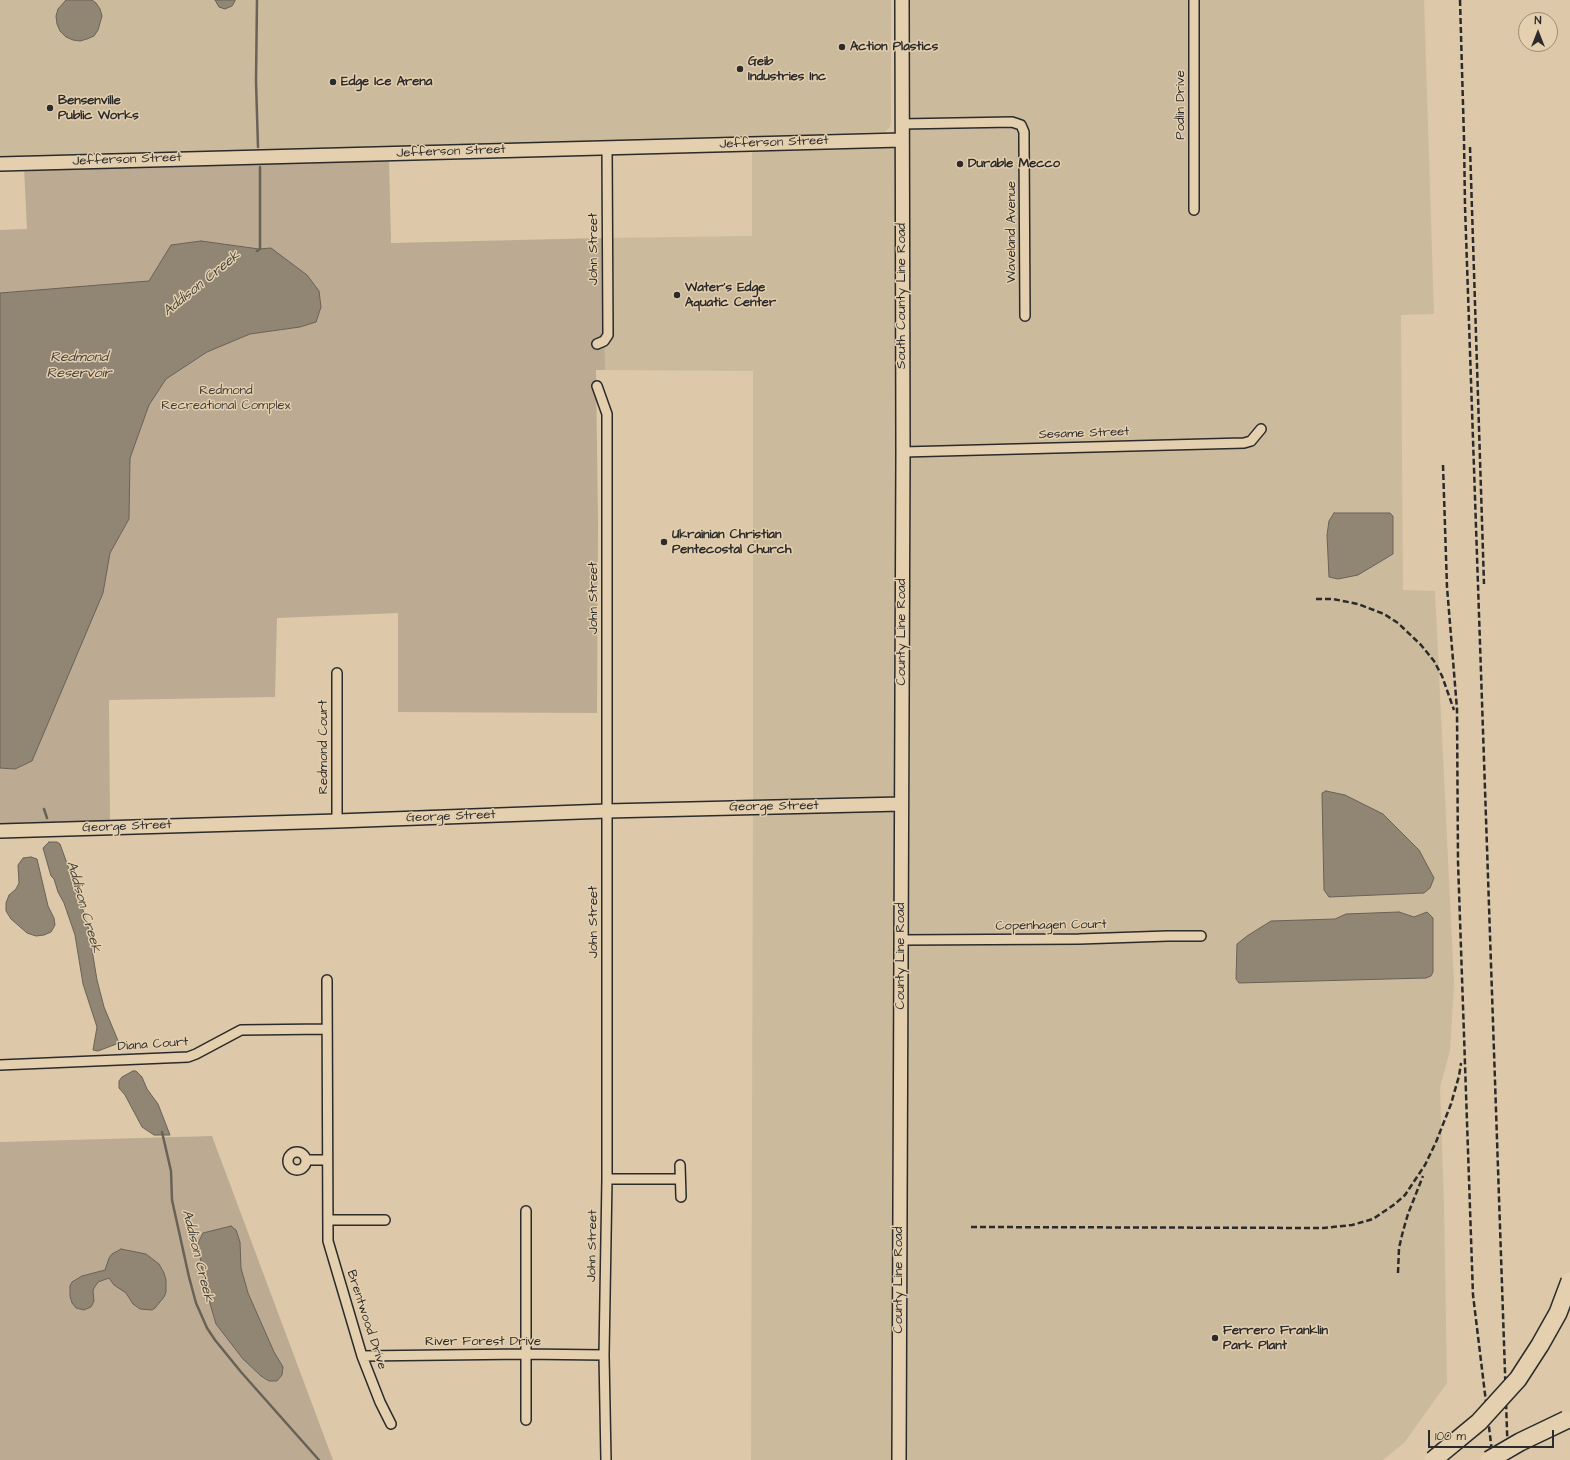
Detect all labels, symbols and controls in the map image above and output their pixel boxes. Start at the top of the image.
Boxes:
north arrow [1518,12,1558,52]
text: N [1535,13,1541,28]
place label: Action Plastics [850,39,938,55]
marker: Action Plastics [837,42,847,52]
place label: Geib Industries Inc [748,54,826,85]
marker: Geib Industries Inc [735,64,745,74]
street label: Podlin Drive [1173,70,1189,140]
place label: Edge Ice Arena [341,74,432,90]
marker: Edge Ice Arena [328,77,338,87]
place label: Bensenville Public Works [58,93,139,124]
marker: Bensenville Public Works [45,103,55,113]
street label: Jefferson Street [719,133,829,153]
street label: Jefferson Street [396,142,506,162]
street label: Jefferson Street [72,150,182,170]
place label: Durable Mecco [968,156,1060,172]
marker: Durable Mecco [955,159,965,169]
street label: Waveland Avenue [1004,181,1020,283]
street label: John Street [586,213,602,285]
street label: South County Line Road [894,223,910,369]
water label: Addison Creek [160,248,244,320]
place label: Water's Edge Aquatic Center [685,280,776,311]
marker: Water's Edge Aquatic Center [672,290,682,300]
water label: Redmond Reservoir [47,350,111,382]
park label: Redmond Recreational Complex [161,383,291,414]
street label: Sesame Street [1038,425,1130,443]
place label: Ukrainian Christian Pentecostal Church [672,527,791,558]
marker: Ukrainian Christian Pentecostal Church [659,537,669,547]
street label: John Street [586,562,602,634]
street label: County Line Road [894,579,910,685]
street label: Redmond Court [316,700,332,794]
street label: George Street [729,798,819,816]
street label: George Street [406,808,496,826]
street label: George Street [82,818,172,836]
water label: Addison Creek [62,859,104,955]
street label: John Street [586,886,602,958]
street label: County Line Road [893,903,909,1009]
street label: Copenhagen Court [995,917,1107,935]
street label: Diana Court [117,1035,189,1055]
water label: Addison Creek [177,1208,217,1304]
street label: John Street [585,1210,601,1282]
street label: County Line Road [891,1227,907,1333]
street label: Brentwood Drive [343,1268,389,1372]
place label: Ferrero Franklin Park Plant [1223,1323,1328,1354]
marker: Ferrero Franklin Park Plant [1210,1333,1220,1343]
street label: River Forest Drive [425,1334,541,1350]
scale bar [1430,1422,1556,1448]
text: 100 m [1435,1428,1466,1445]

